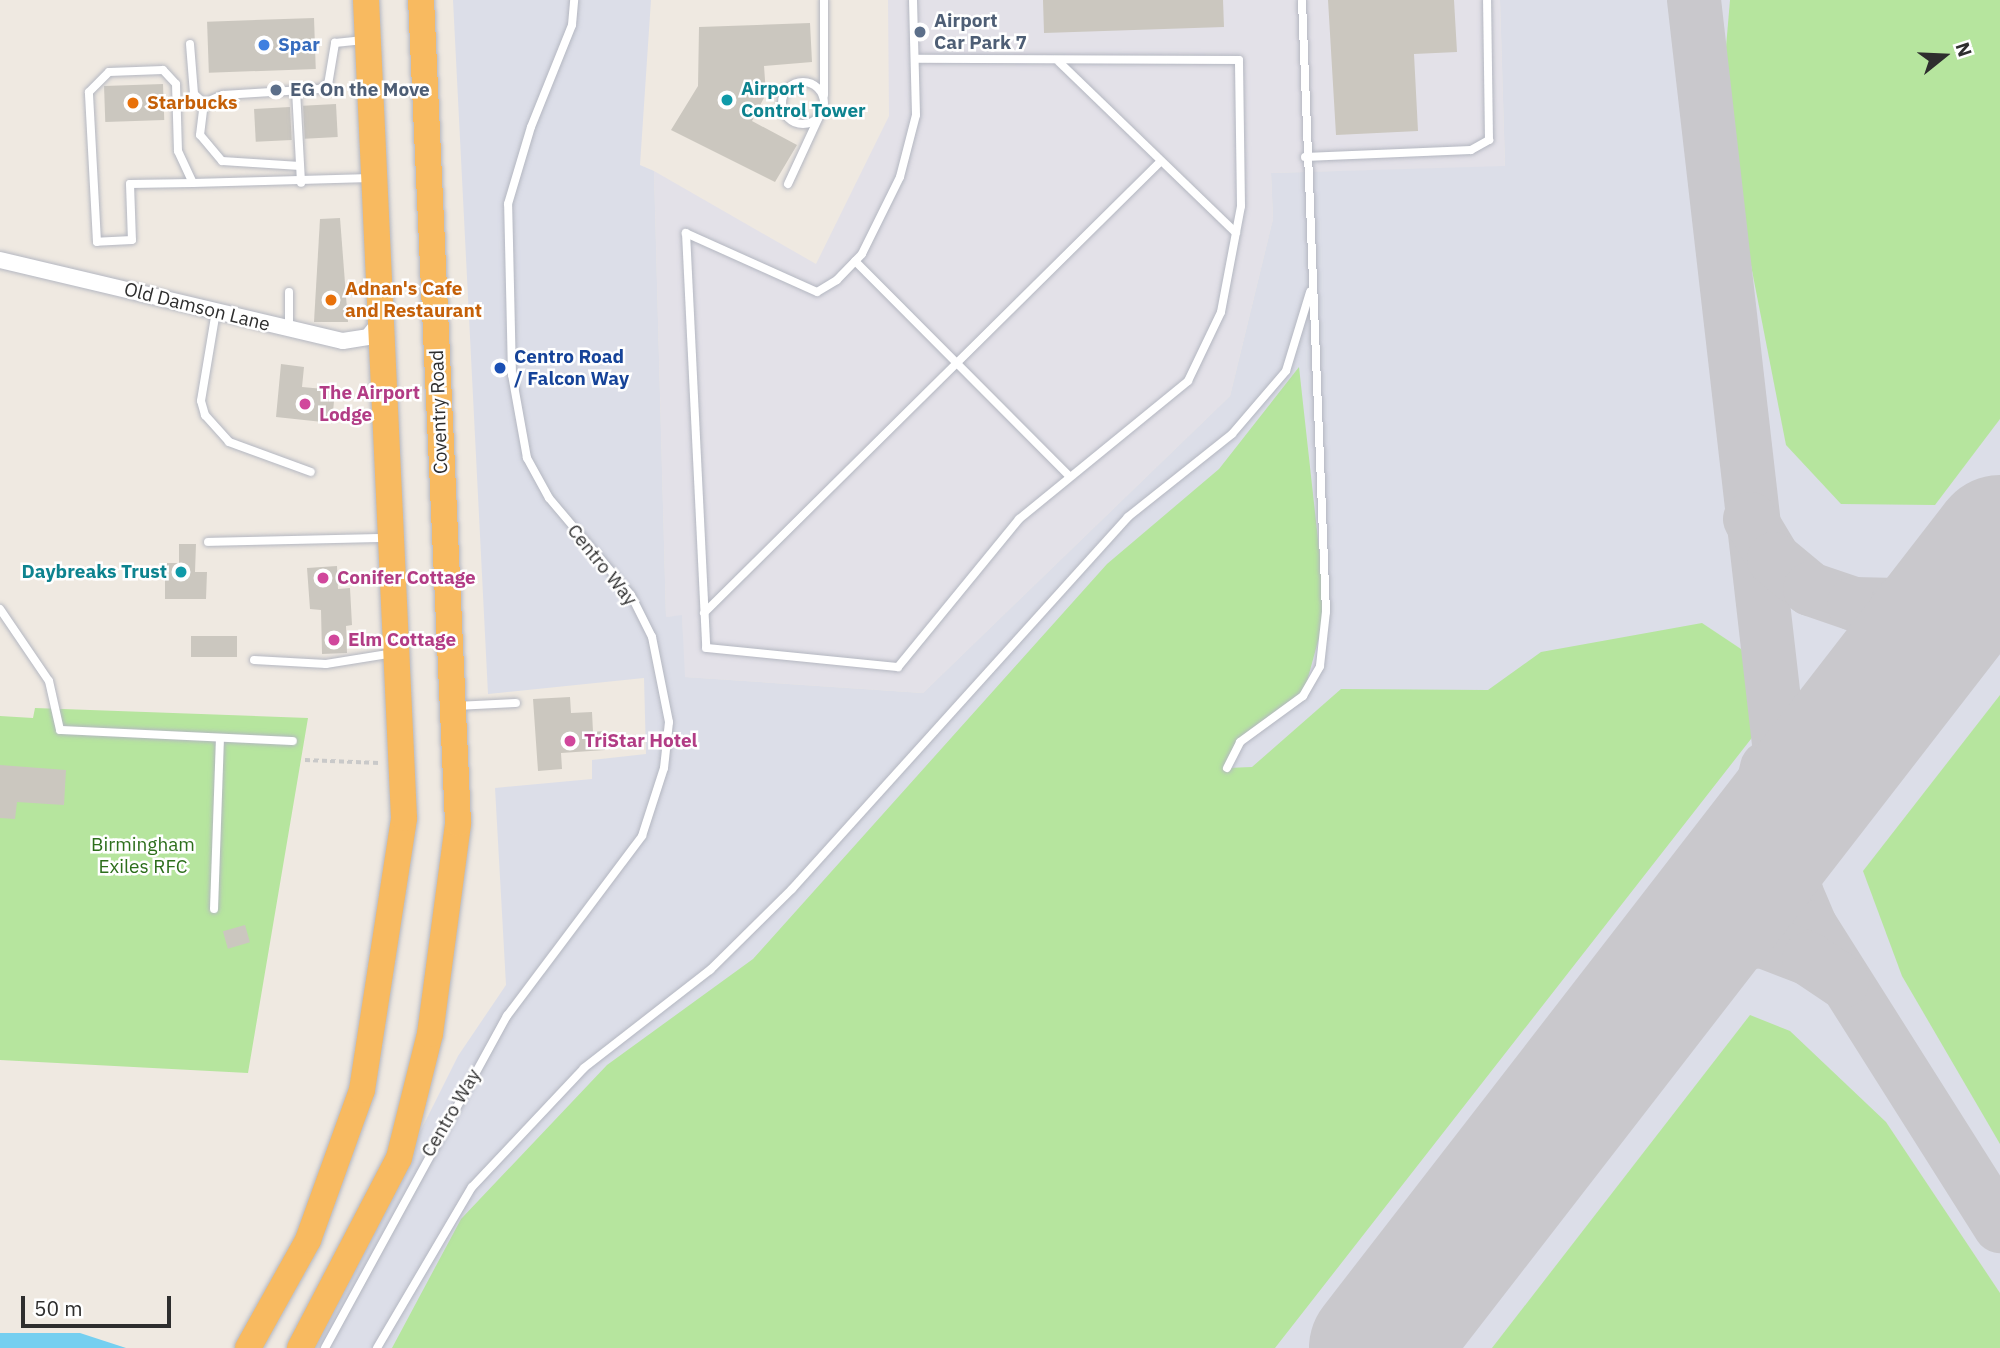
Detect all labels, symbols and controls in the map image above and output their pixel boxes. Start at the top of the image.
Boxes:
place label: Airport Car Park 7 [934,10,1027,54]
north arrow [1909,21,1979,91]
marker: Airport Car Park 7 [912,24,928,40]
place label: Spar [278,34,320,56]
marker: Spar [256,37,272,53]
text: N [1950,39,1978,60]
place label: Airport Control Tower [741,78,866,122]
place label: EG On the Move [290,79,430,101]
marker: EG On the Move [268,82,284,98]
place label: Starbucks [147,92,238,114]
marker: Airport Control Tower [719,92,735,108]
marker: Starbucks [125,95,141,111]
street label: Old Damson Lane [122,278,272,336]
place label: Adnan's Cafe and Restaurant [345,278,482,322]
marker: Adnan's Cafe and Restaurant [323,292,339,308]
place label: Centro Road / Falcon Way [514,346,629,390]
street label: Coventry Road [425,350,453,474]
marker: Centro Road / Falcon Way [492,360,508,376]
place label: The Airport Lodge [319,382,420,426]
marker: The Airport Lodge [297,396,313,412]
street label: Centro Way [562,520,642,610]
place label: Daybreaks Trust [22,561,167,583]
marker: Daybreaks Trust [173,564,189,580]
place label: Conifer Cottage [337,567,476,589]
marker: Conifer Cottage [315,570,331,586]
place label: Elm Cottage [348,629,456,651]
marker: Elm Cottage [326,632,342,648]
place label: TriStar Hotel [584,730,697,752]
marker: TriStar Hotel [562,733,578,749]
park label: Birmingham Exiles RFC [91,834,195,878]
street label: Centro Way [417,1065,485,1161]
scale bar [24,1282,175,1326]
text: 50 m [34,1294,83,1322]

